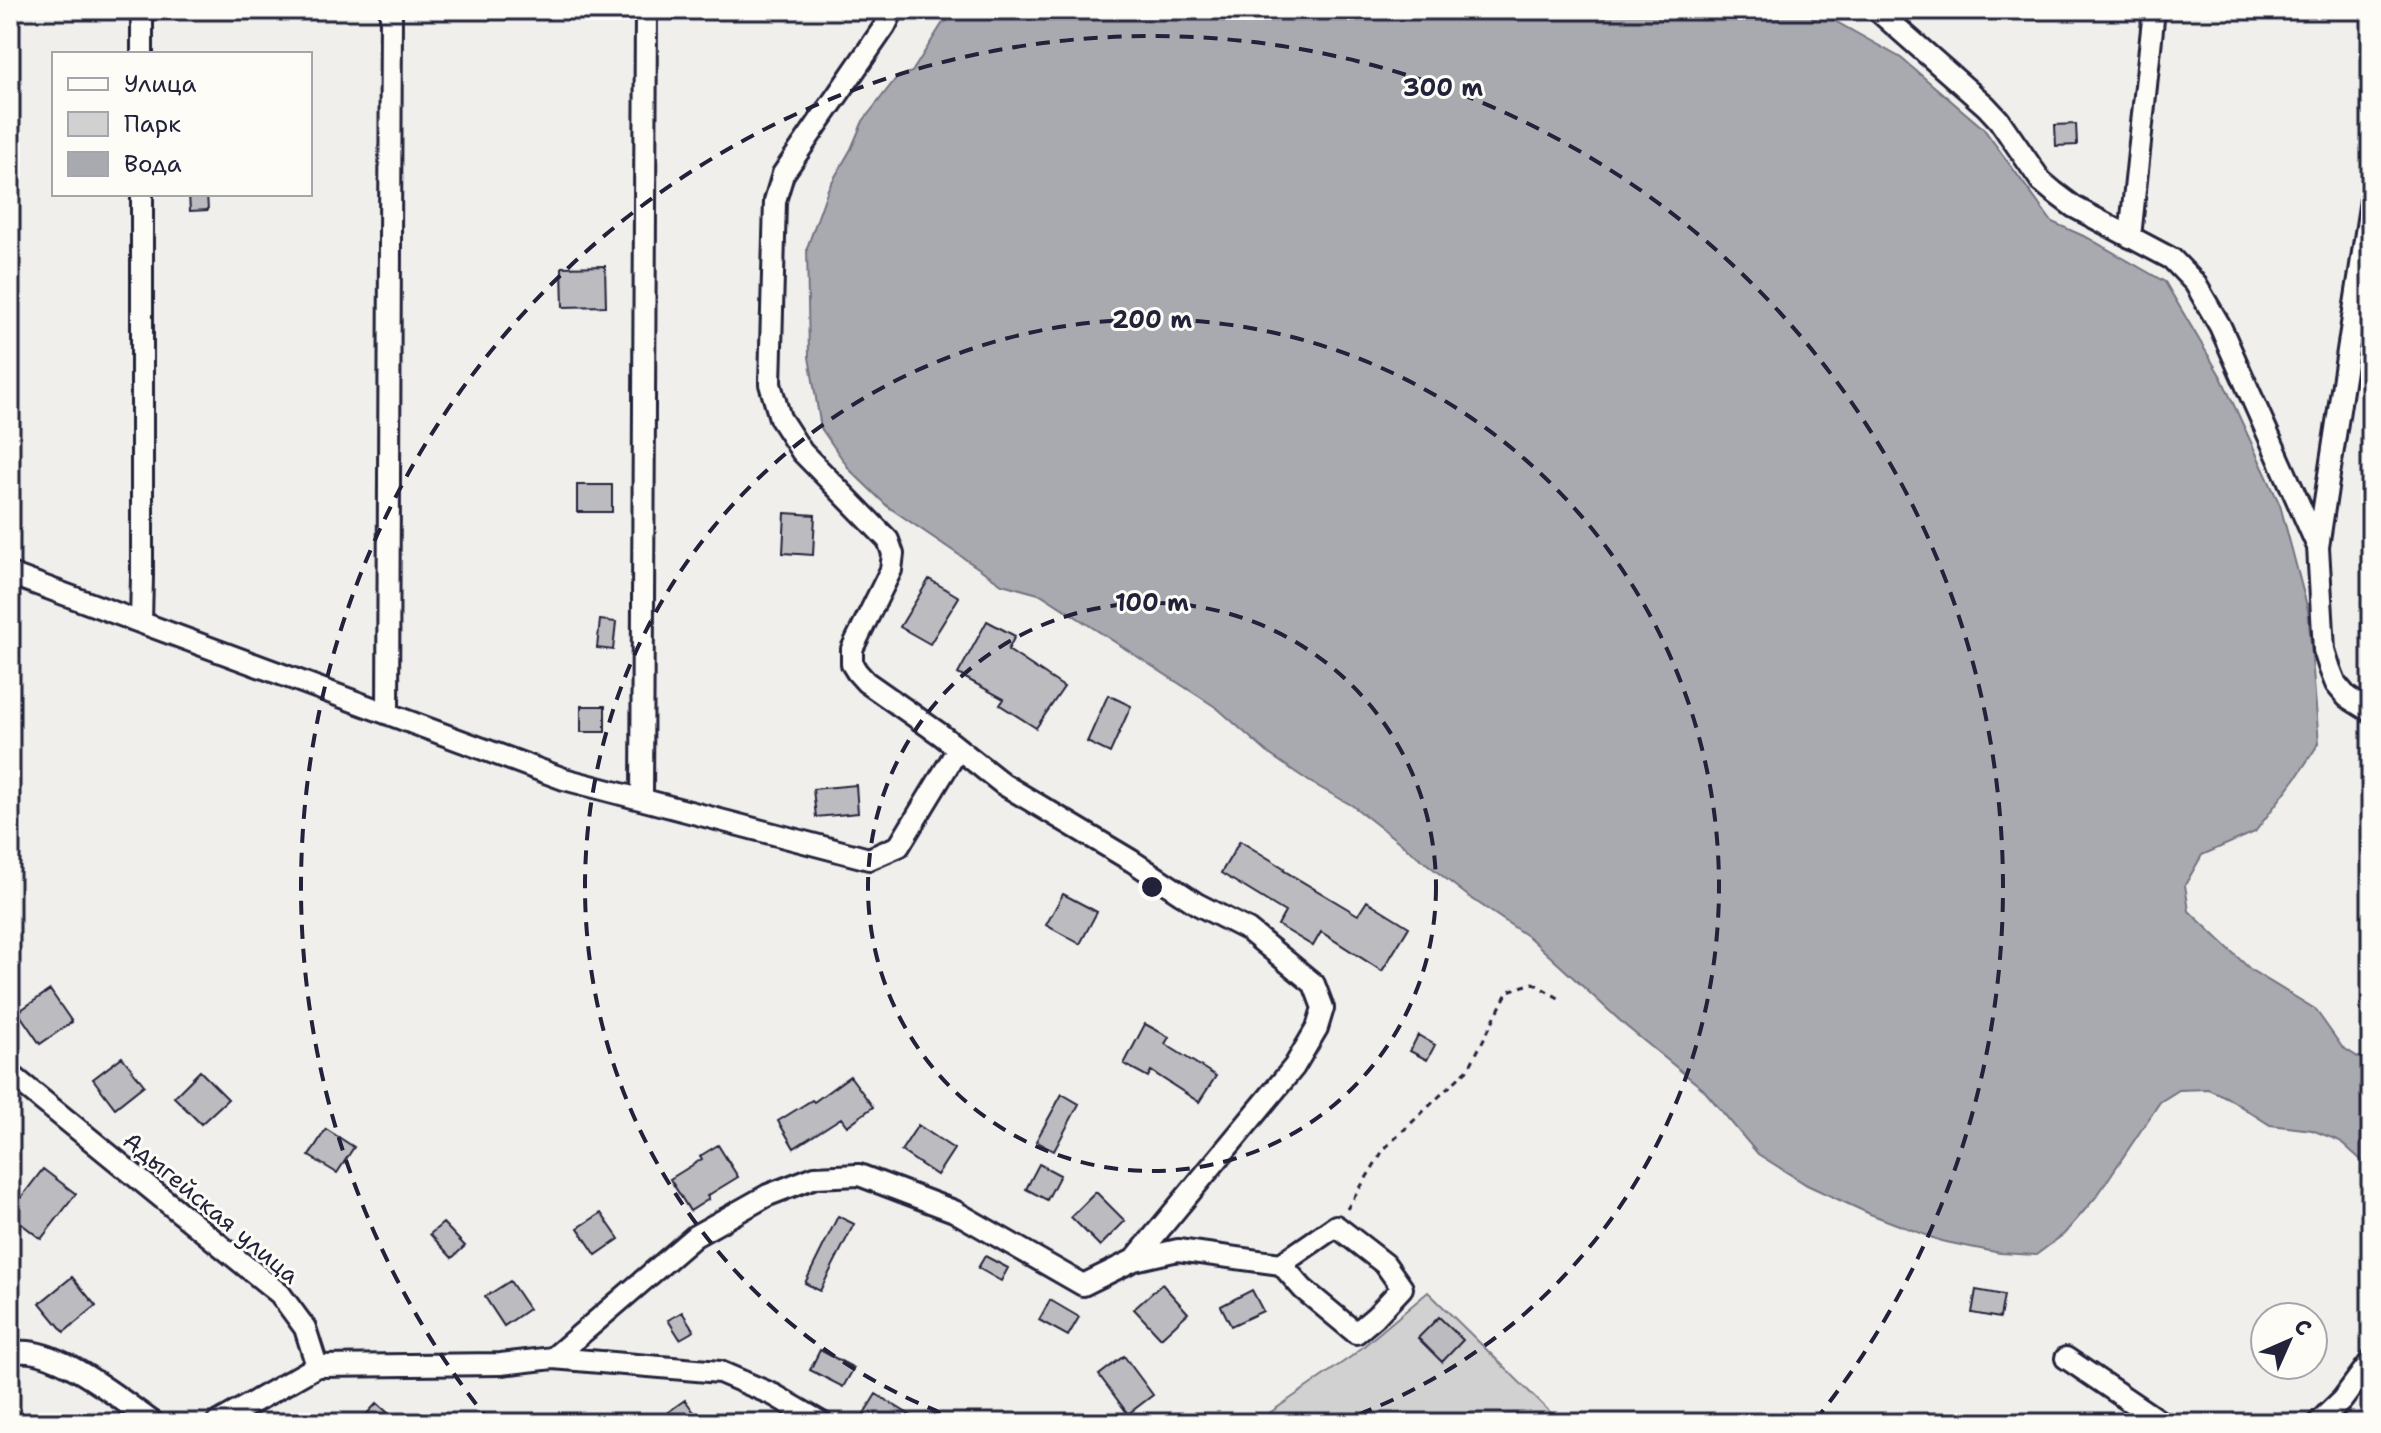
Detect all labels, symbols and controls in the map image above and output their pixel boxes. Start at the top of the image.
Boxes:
legend [52,52,312,196]
text: Улица [124,68,197,100]
text: 300 m [1403,72,1483,104]
text: Парк [124,108,181,140]
text: Вода [124,148,182,180]
text: 200 m [1112,304,1192,336]
text: 100 m [1115,587,1189,619]
centre of rings [1138,873,1166,901]
street label: Адыгейская улица [116,1125,306,1291]
north arrow [2249,1301,2329,1381]
text: С [2288,1312,2318,1342]

